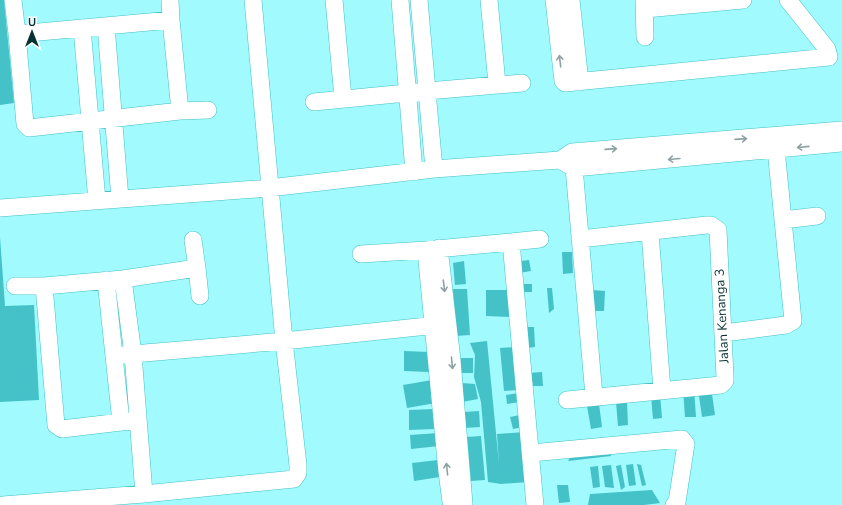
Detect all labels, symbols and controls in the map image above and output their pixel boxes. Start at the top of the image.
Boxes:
north arrow [12,12,52,52]
text: U [28,15,36,30]
one-way arrow [556,55,564,68]
one-way arrow [734,136,747,143]
one-way arrow [797,143,810,151]
one-way arrow [604,146,617,153]
one-way arrow [668,155,681,163]
street label: Jalan Kenanga 3 [711,268,734,365]
one-way arrow [440,279,448,292]
one-way arrow [448,356,455,369]
one-way arrow [443,463,451,476]

